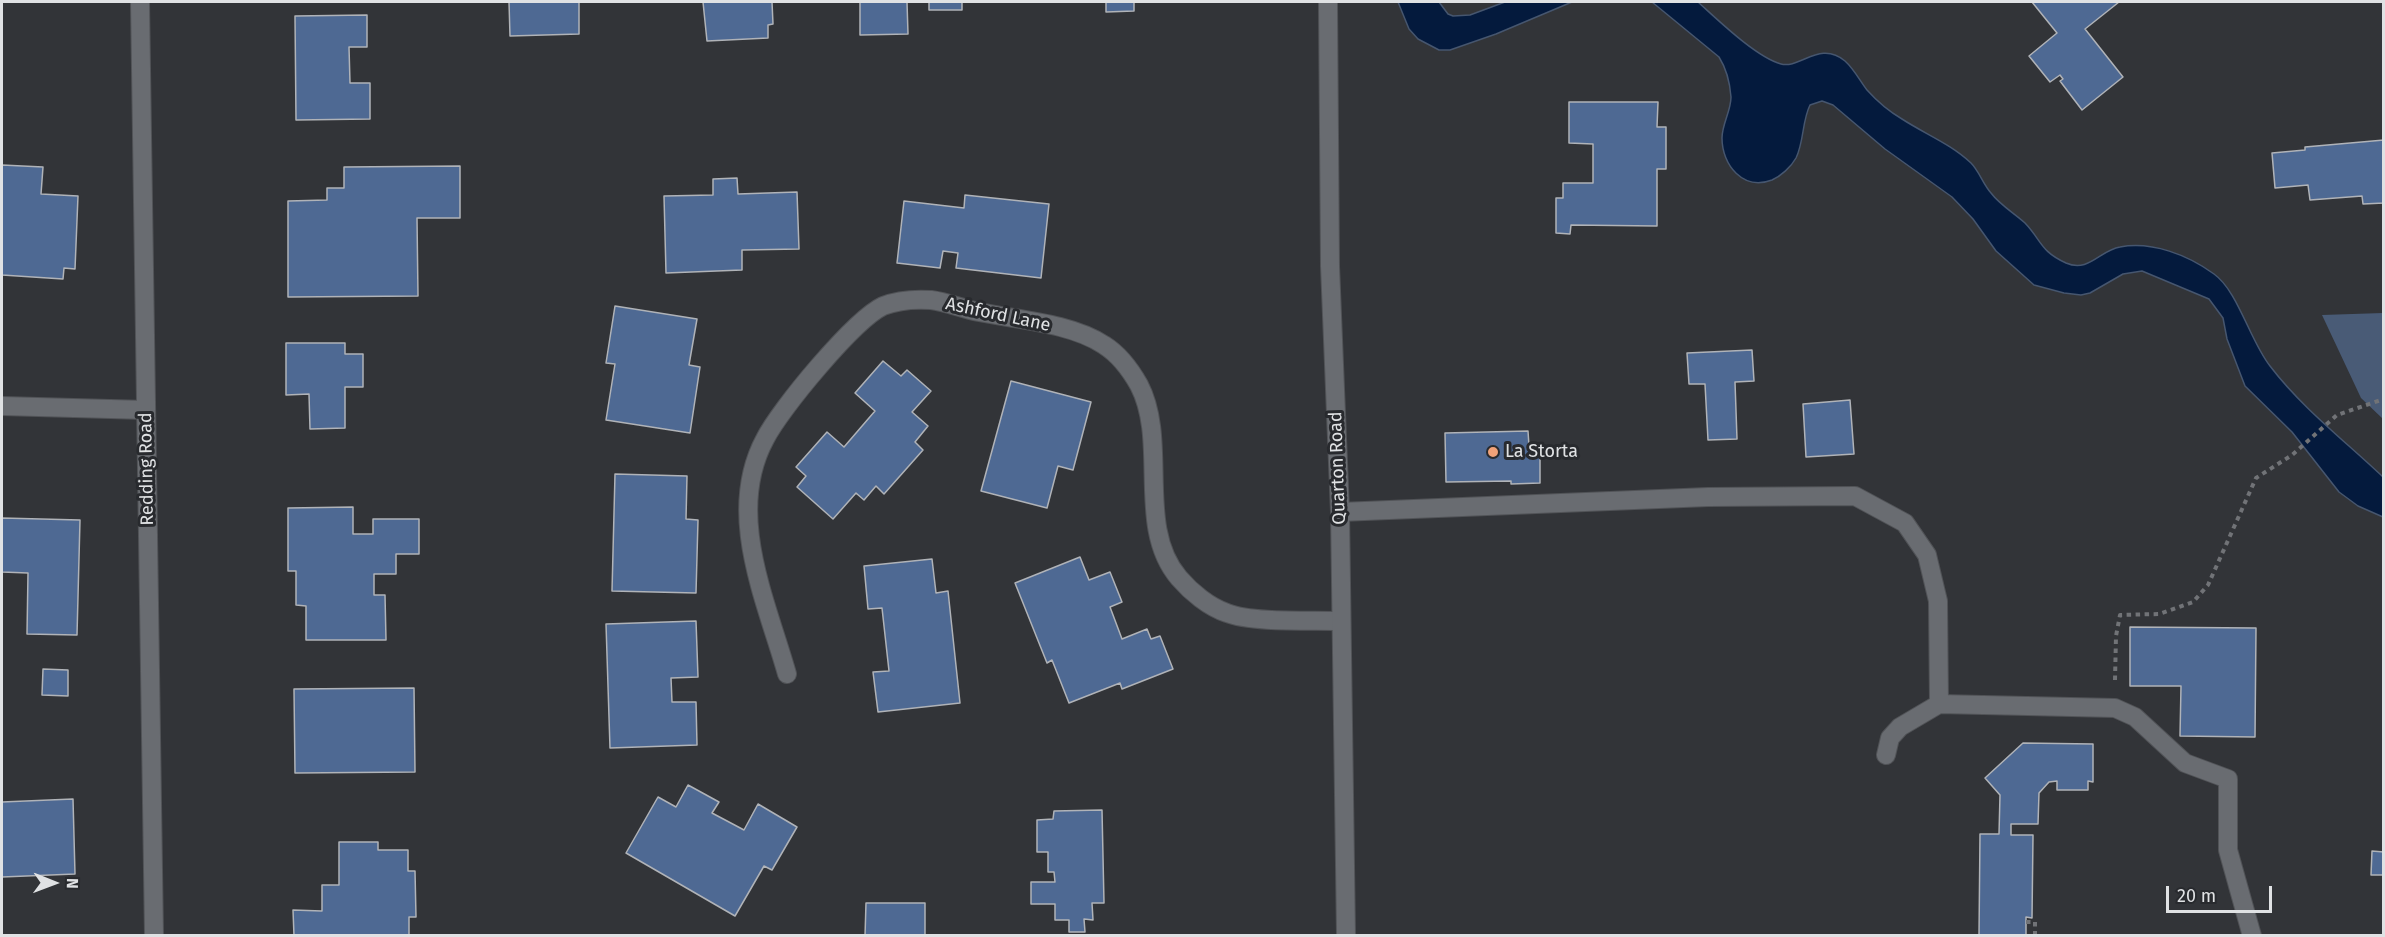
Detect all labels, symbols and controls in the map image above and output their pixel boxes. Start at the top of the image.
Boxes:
street label: Ashford Lane [944,293,1052,337]
street label: Quarton Road [1325,411,1351,525]
street label: Redding Road [135,412,159,526]
place label: La Storta [1505,441,1578,463]
marker: La Storta [1486,445,1500,459]
north arrow [24,853,84,913]
scale bar [2169,874,2276,912]
text: N [63,878,82,889]
text: 20 m [2177,885,2216,907]

